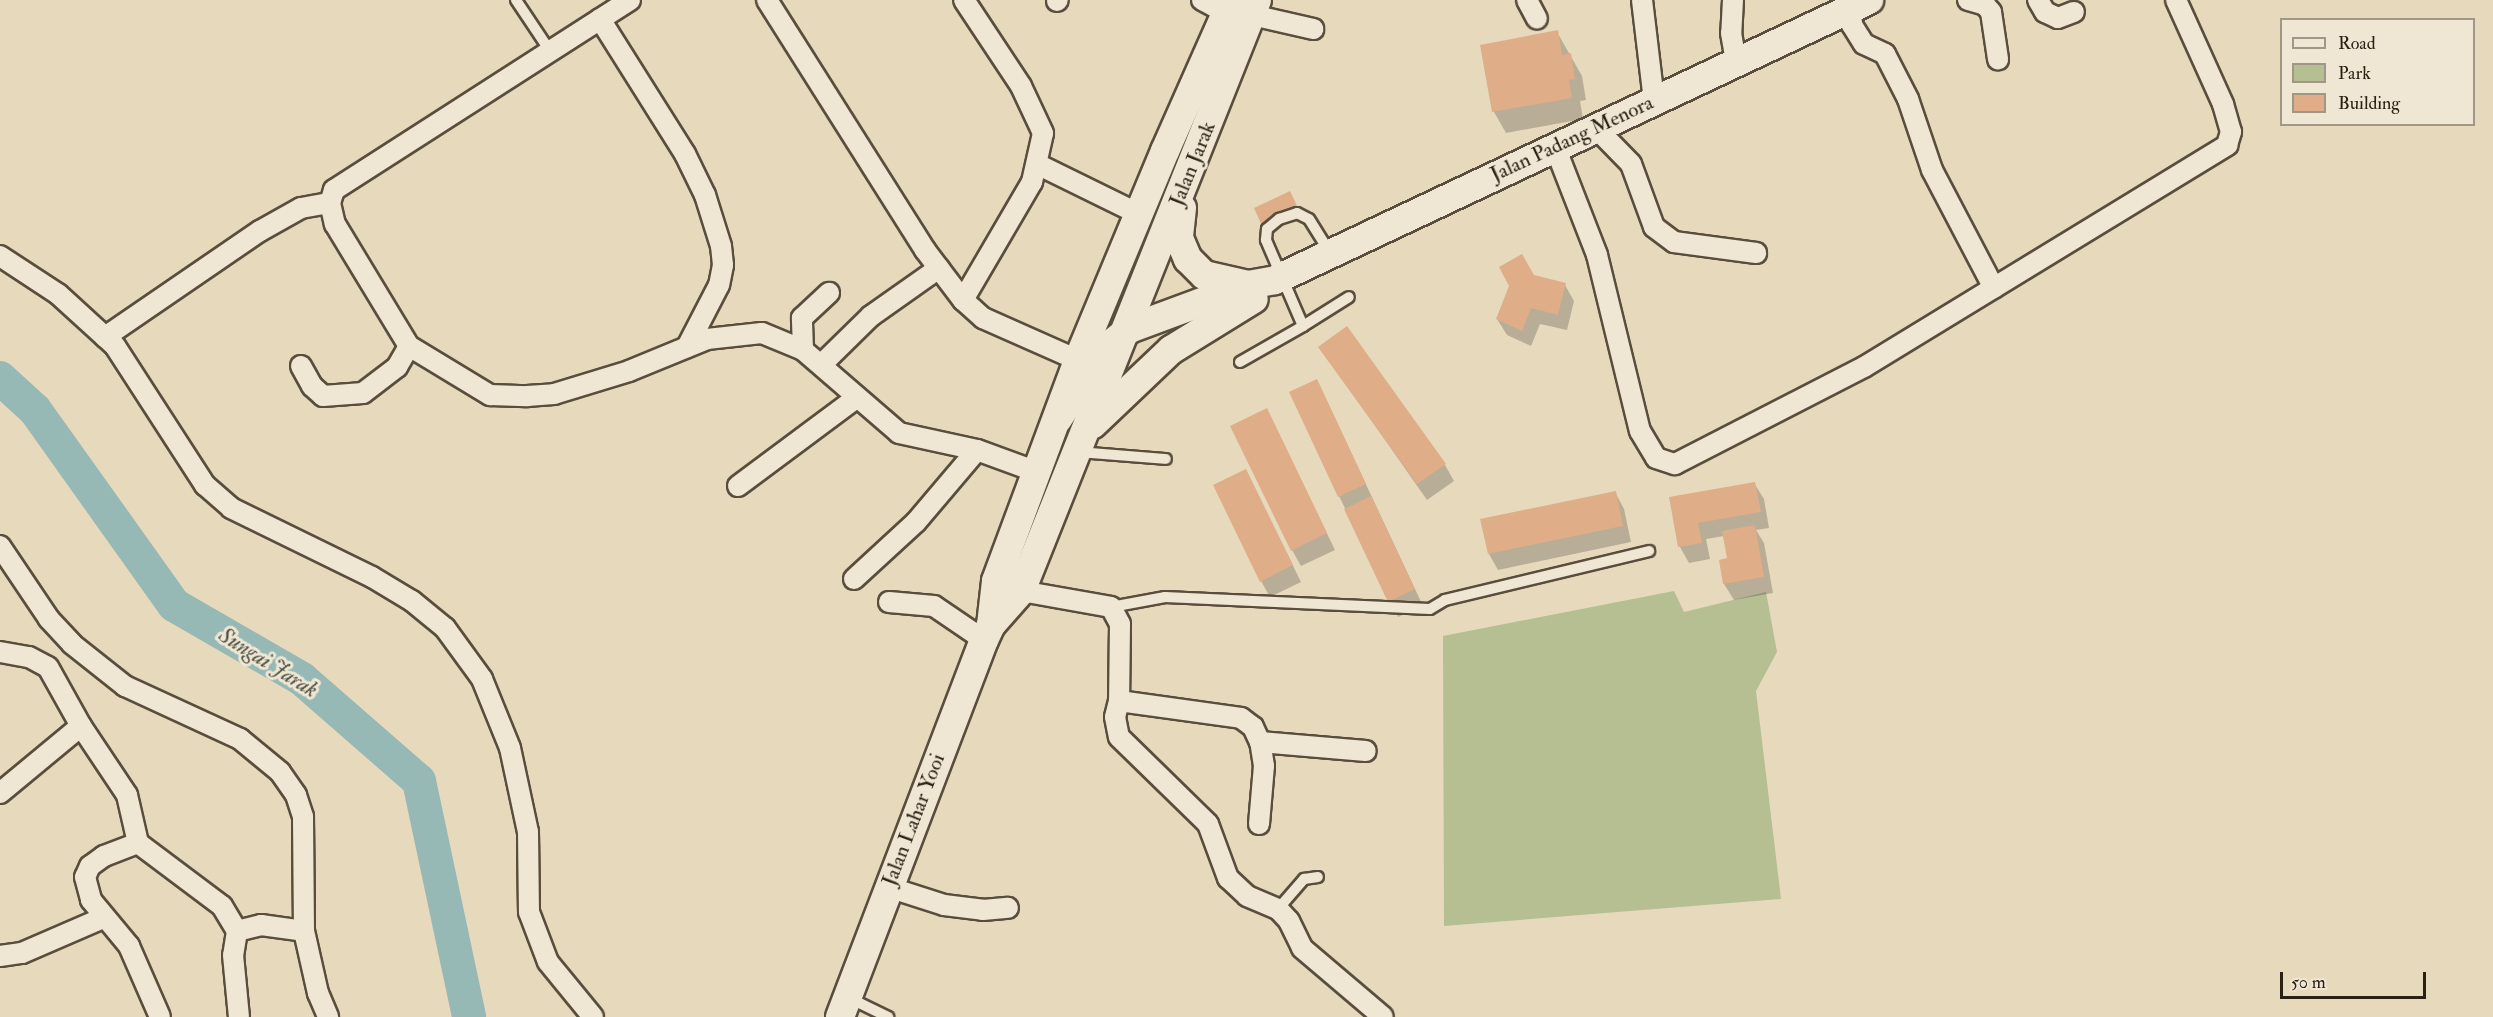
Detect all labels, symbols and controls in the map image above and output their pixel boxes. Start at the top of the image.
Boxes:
legend [2280,18,2475,126]
text: Road [2338,32,2376,55]
text: Park [2338,62,2371,85]
street label: Jalan Padang Menora [1486,90,1658,188]
text: Building [2338,92,2400,115]
street label: Jalan Jarak [1165,118,1221,210]
water label: Sungai Jarak [214,622,322,704]
street label: Jalan Lahar Yooi [877,750,951,890]
scale bar [2283,960,2428,998]
text: 50 m [2291,971,2326,994]

